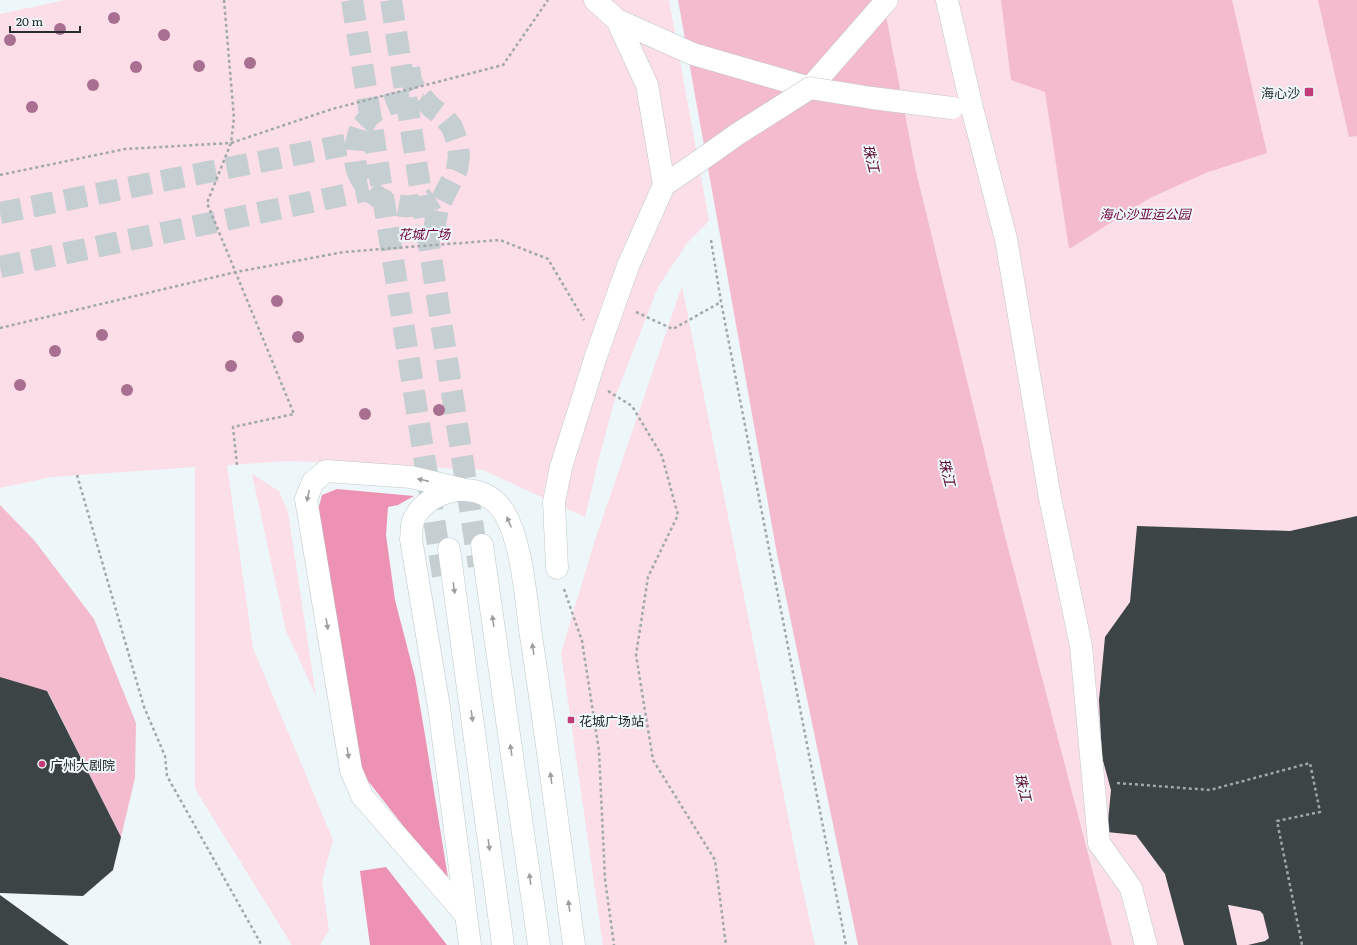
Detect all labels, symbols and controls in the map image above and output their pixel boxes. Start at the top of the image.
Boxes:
scale bar [10,8,80,34]
text: 20 m [16,12,43,30]
place label: 海心沙 [1261,83,1300,102]
marker: 海心沙 [1303,86,1315,98]
water label: 珠江 [859,142,886,176]
park label: 海心沙亚运公园 [1099,204,1192,223]
park label: 花城广场 [398,224,451,243]
water label: 珠江 [935,456,962,490]
one-way arrow [417,477,429,483]
one-way arrow [305,490,311,503]
one-way arrow [505,515,511,527]
one-way arrow [451,582,457,594]
one-way arrow [490,615,496,627]
one-way arrow [324,618,330,630]
one-way arrow [530,643,536,655]
one-way arrow [469,710,475,722]
place label: 花城广场站 [579,711,644,730]
marker: 花城广场站 [566,715,576,725]
one-way arrow [508,744,514,756]
one-way arrow [345,747,351,759]
place label: 广州大剧院 [50,755,115,774]
marker: 广州大剧院 [37,759,47,769]
water label: 珠江 [1011,771,1038,805]
one-way arrow [548,772,554,784]
one-way arrow [486,839,492,851]
one-way arrow [527,873,533,885]
one-way arrow [566,900,572,912]

